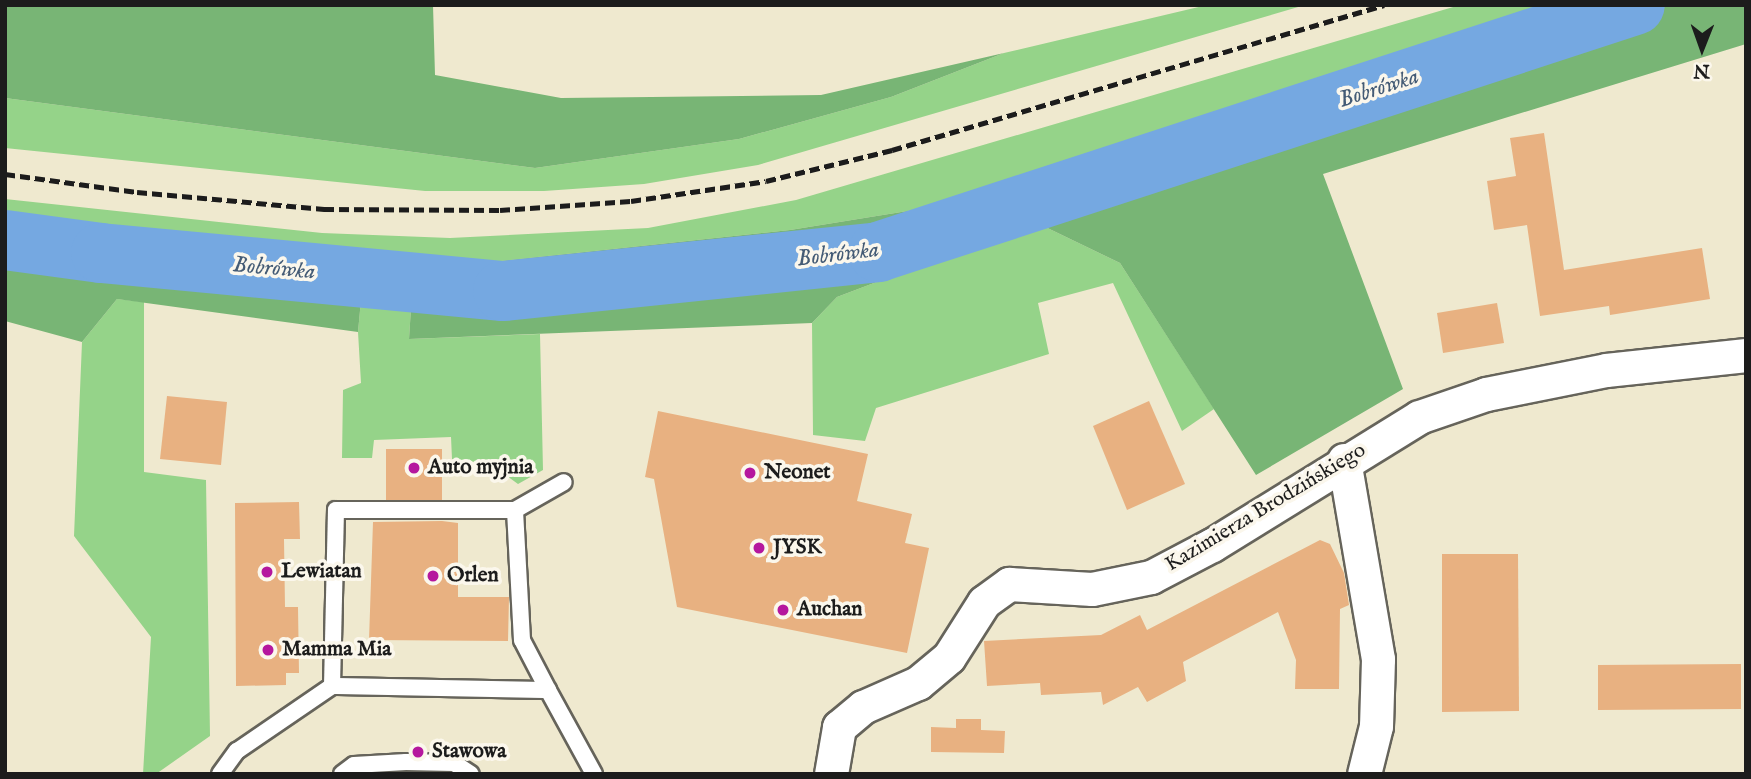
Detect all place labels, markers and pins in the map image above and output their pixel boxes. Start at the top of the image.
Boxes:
place label: Auto myjnia [428,455,533,481]
marker: Auto myjnia [406,460,422,476]
place label: Neonet [764,460,831,486]
marker: Neonet [742,465,758,481]
place label: JYSK [773,535,822,561]
marker: JYSK [751,540,767,556]
place label: Lewiatan [281,559,362,585]
place label: Orlen [447,563,499,589]
marker: Lewiatan [259,564,275,580]
marker: Orlen [425,568,441,584]
place label: Auchan [797,597,863,623]
marker: Auchan [775,602,791,618]
place label: Mamma Mia [282,637,391,663]
marker: Mamma Mia [260,642,276,658]
place label: Stawowa [432,739,506,765]
marker: Stawowa [410,744,426,760]

